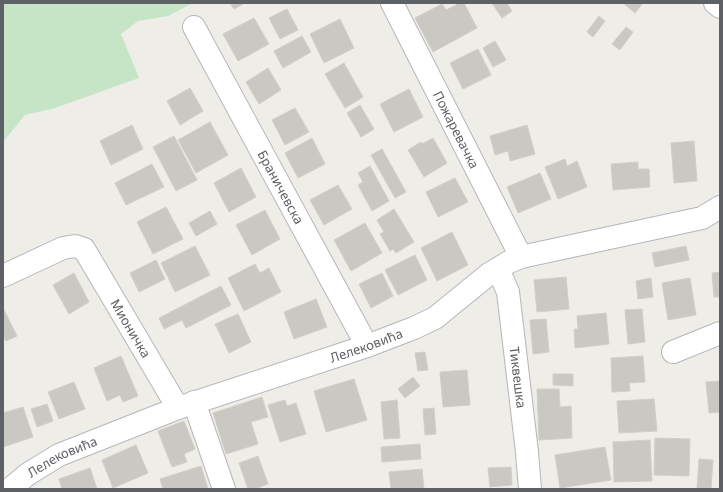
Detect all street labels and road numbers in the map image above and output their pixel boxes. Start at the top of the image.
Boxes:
street label: Пожаревачка [429,88,484,172]
street label: Браничевска [253,147,308,227]
street label: Мионичка [107,296,155,361]
street label: Лелековића [327,324,405,367]
street label: Тиквешка [506,346,531,409]
street label: Лелековића [24,432,100,481]

